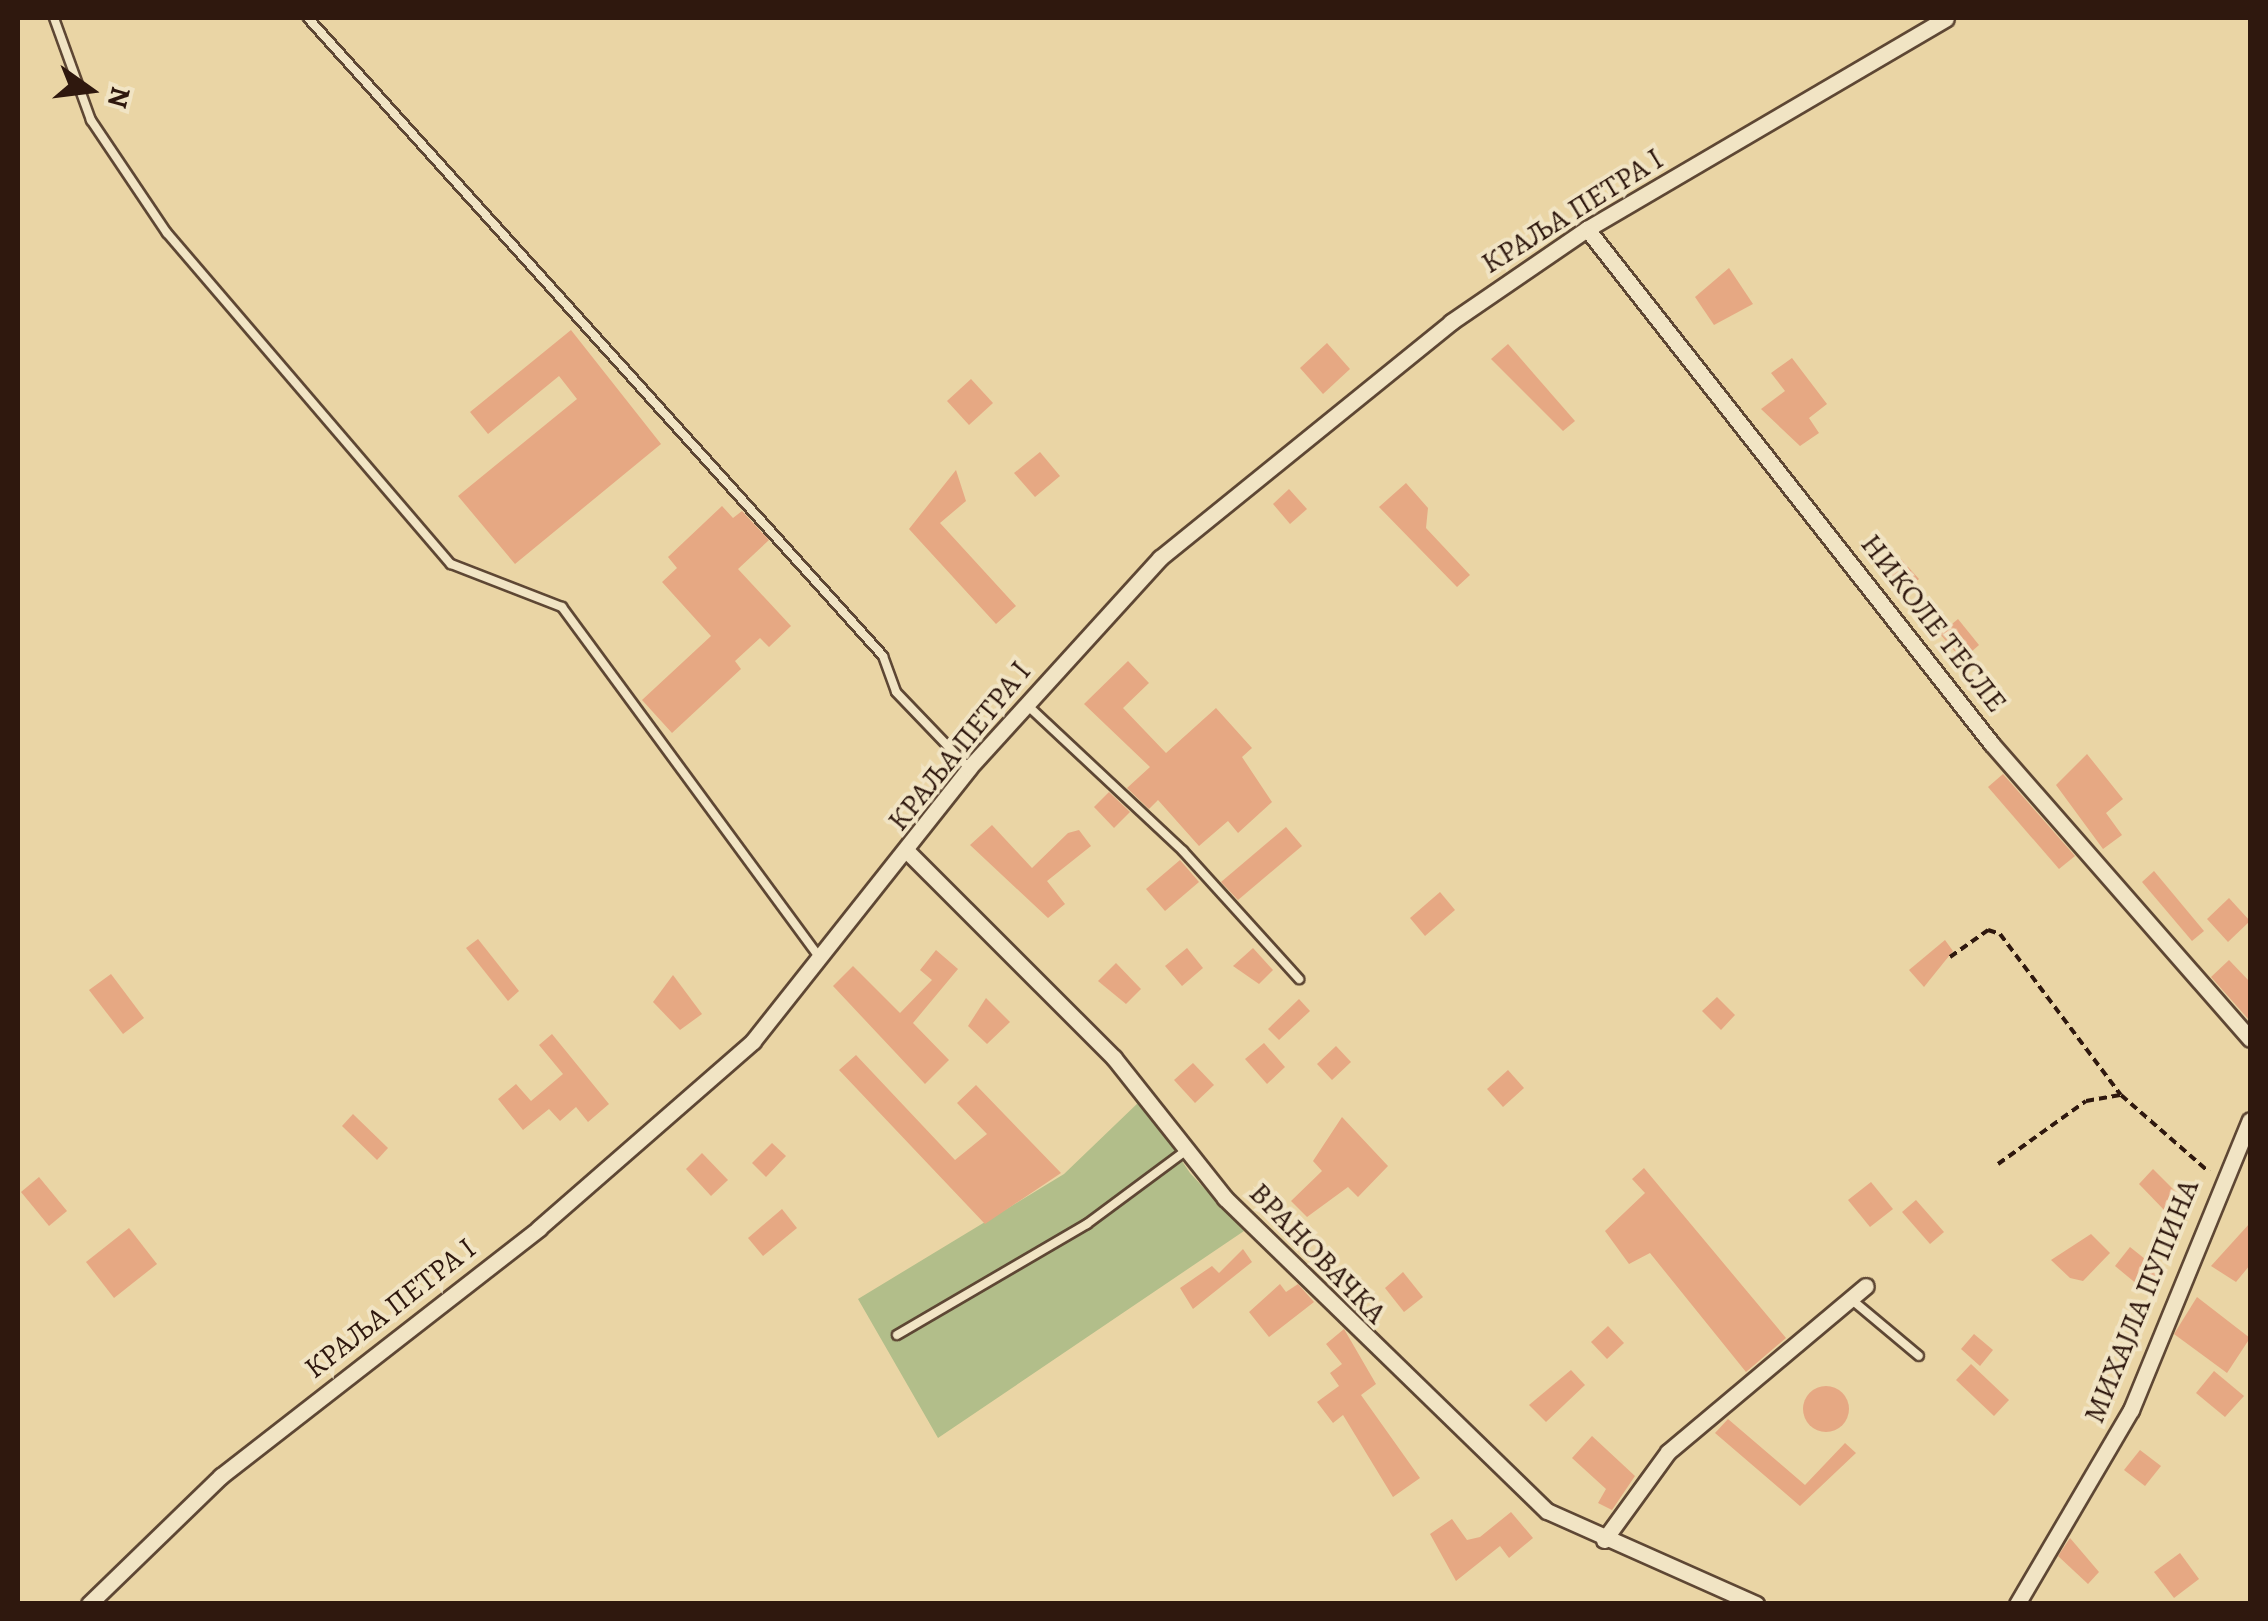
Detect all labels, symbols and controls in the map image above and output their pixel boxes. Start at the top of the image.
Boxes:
north arrow [40,40,140,140]
text: N [98,83,140,112]
street label: КРАЉА ПЕТРА I [1474,141,1670,281]
street label: НИКОЛЕ ТЕСЛЕ [1853,527,2015,719]
street label: КРАЉА ПЕТРА I [880,654,1038,838]
street label: МИХАЈЛА ПУПИНА [2076,1174,2206,1428]
street label: ВРАНОВАЧКА [1242,1175,1394,1331]
street label: КРАЉА ПЕТРА I [297,1230,483,1386]

